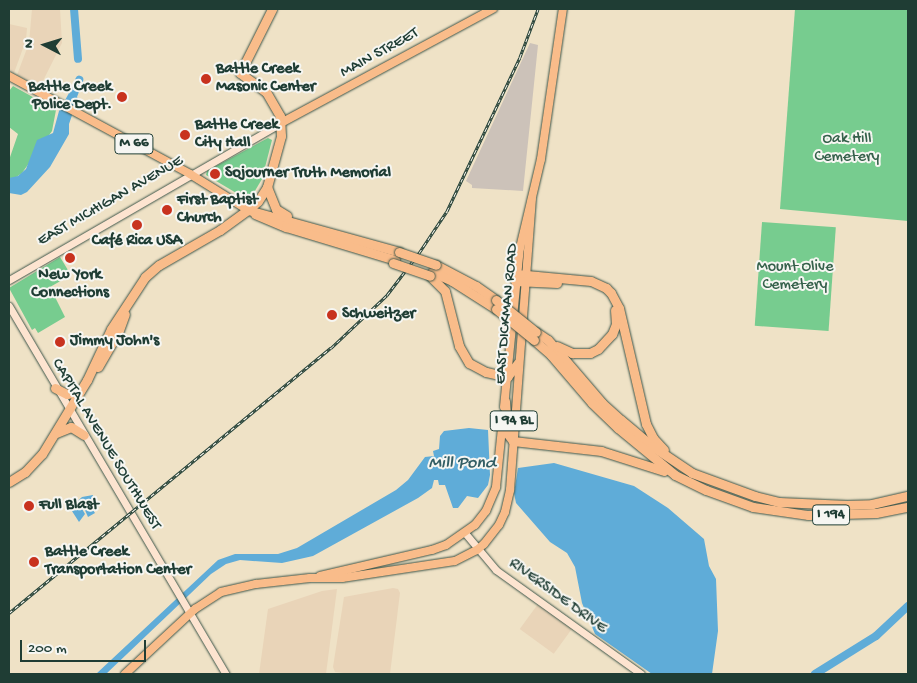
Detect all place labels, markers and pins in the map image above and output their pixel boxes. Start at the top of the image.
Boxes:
place label: Battle Creek Masonic Center [216,60,315,98]
marker: Battle Creek Masonic Center [200,73,212,85]
place label: Battle Creek Police Dept. [28,78,112,116]
marker: Battle Creek Police Dept. [116,91,128,103]
place label: Battle Creek City Hall [195,116,279,154]
marker: Battle Creek City Hall [179,129,191,141]
place label: Sojourner Truth Memorial [225,164,391,184]
marker: Sojourner Truth Memorial [209,168,221,180]
place label: First Baptist Church [177,191,258,229]
marker: First Baptist Church [161,204,173,216]
marker: Café Rica USA [131,219,143,231]
place label: Café Rica USA [92,232,182,252]
marker: New York Connections [64,252,76,264]
place label: New York Connections [31,266,109,304]
place label: Schweitzer [342,305,415,325]
marker: Schweitzer [326,309,338,321]
place label: Jimmy John's [70,332,159,352]
marker: Jimmy John's [54,336,66,348]
place label: Full Blast [39,496,99,516]
marker: Full Blast [23,500,35,512]
place label: Battle Creek Transportation Center [45,543,191,581]
marker: Battle Creek Transportation Center [27,555,41,569]

